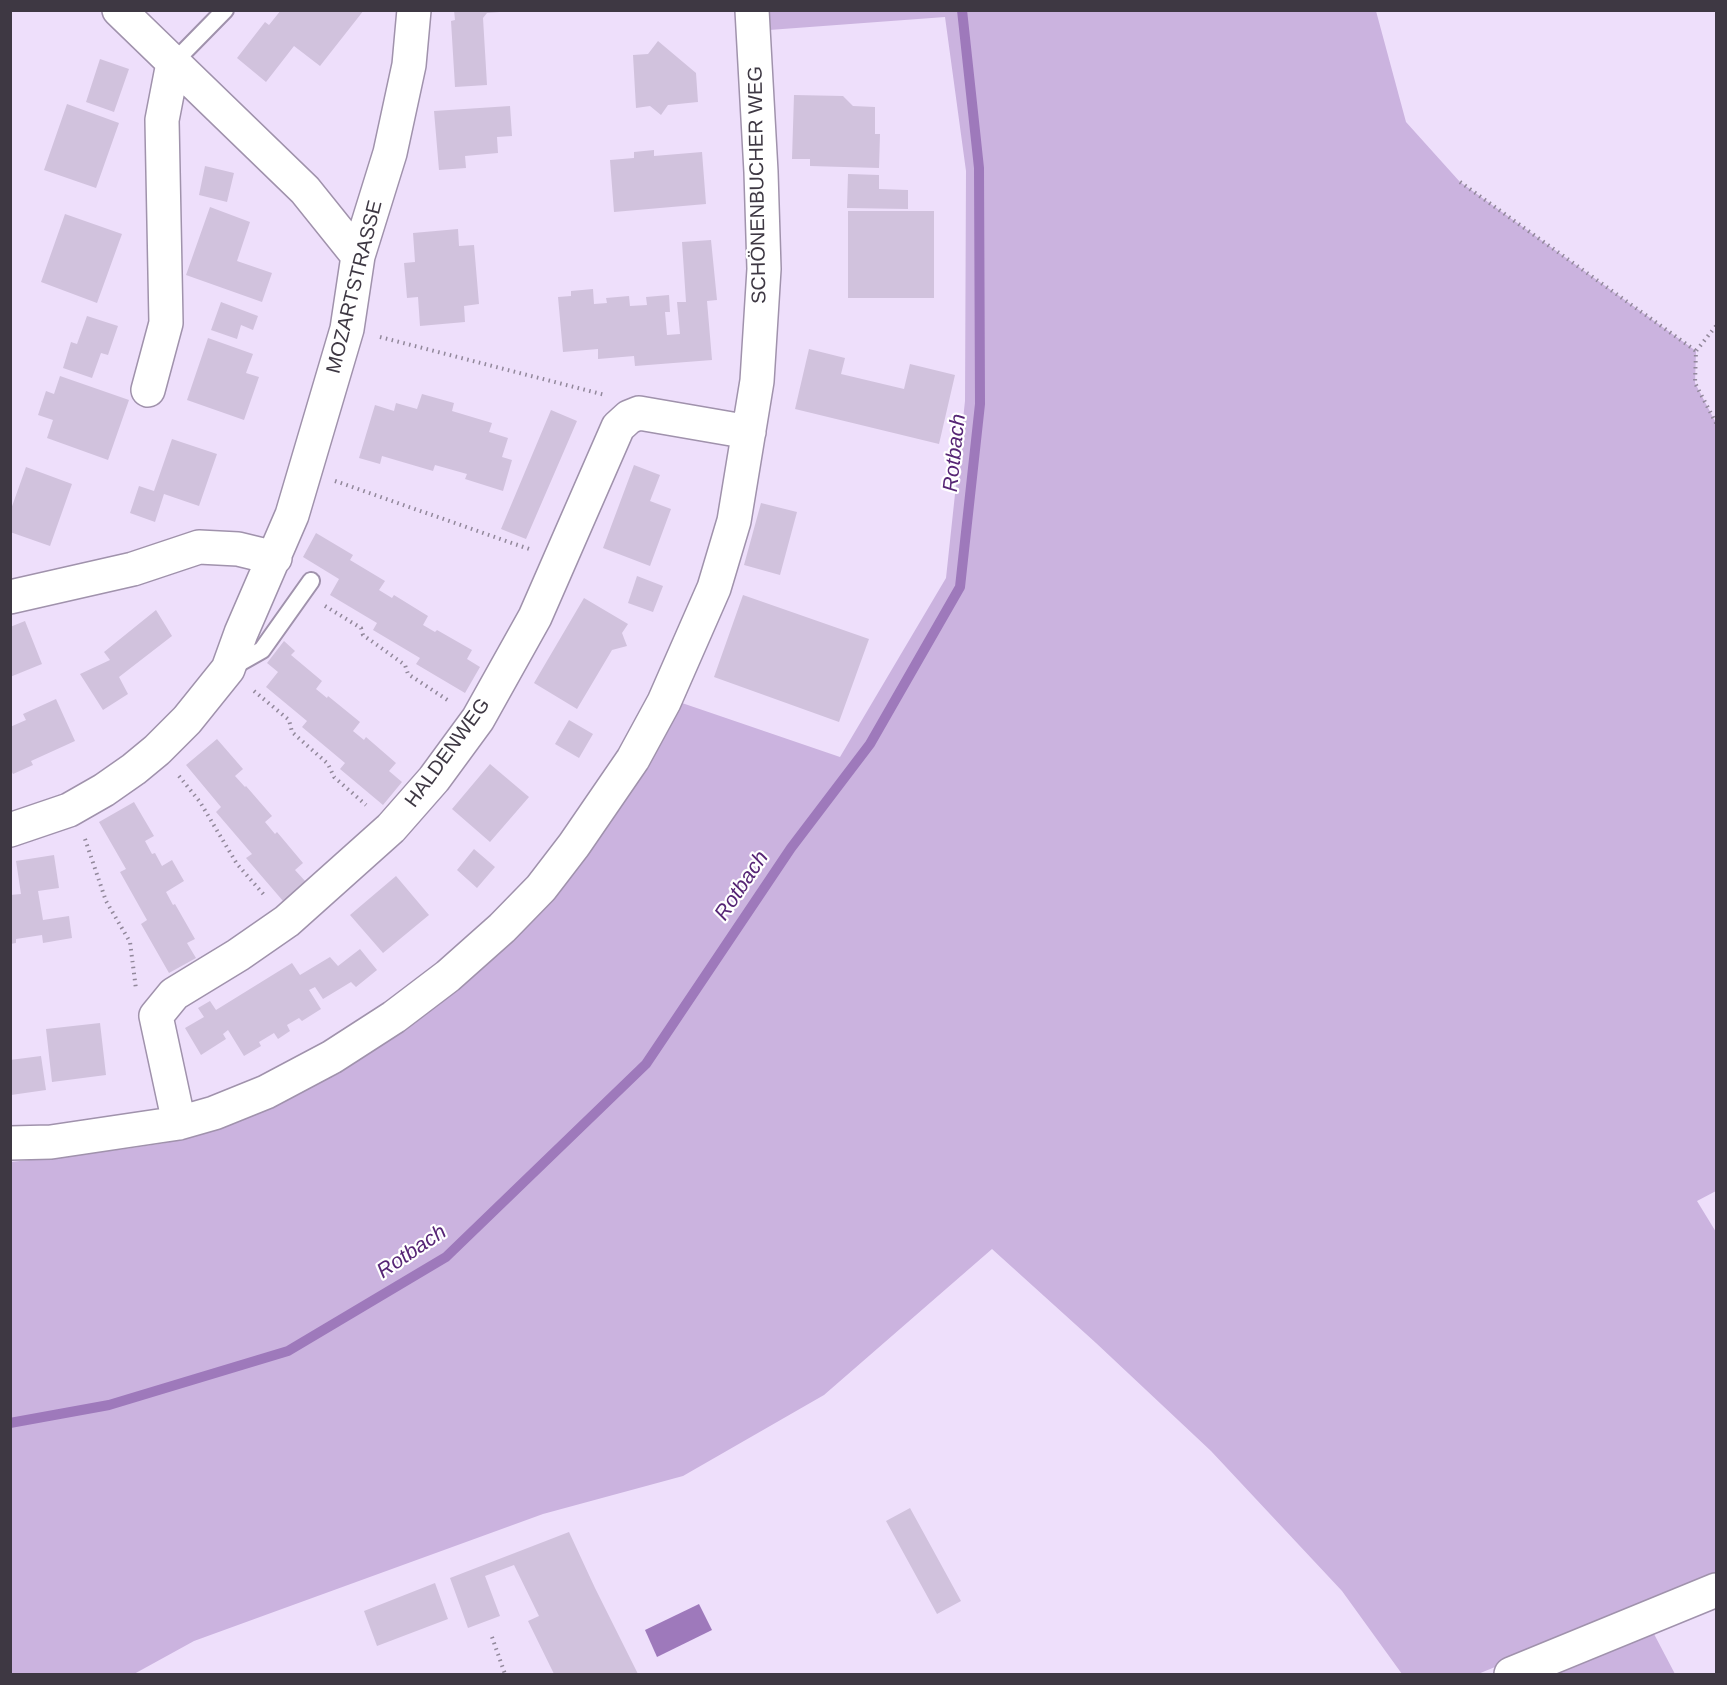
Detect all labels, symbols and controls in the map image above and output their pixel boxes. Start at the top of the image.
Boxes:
street label: SCHÖNENBUCHER WEG [744,66,772,304]
street label: MOZARTSTRASSE [322,198,388,376]
water label: Rotbach [938,413,972,493]
street label: HALDENWEG [400,694,496,812]
water label: Rotbach [710,847,774,925]
water label: Rotbach [373,1220,451,1284]

